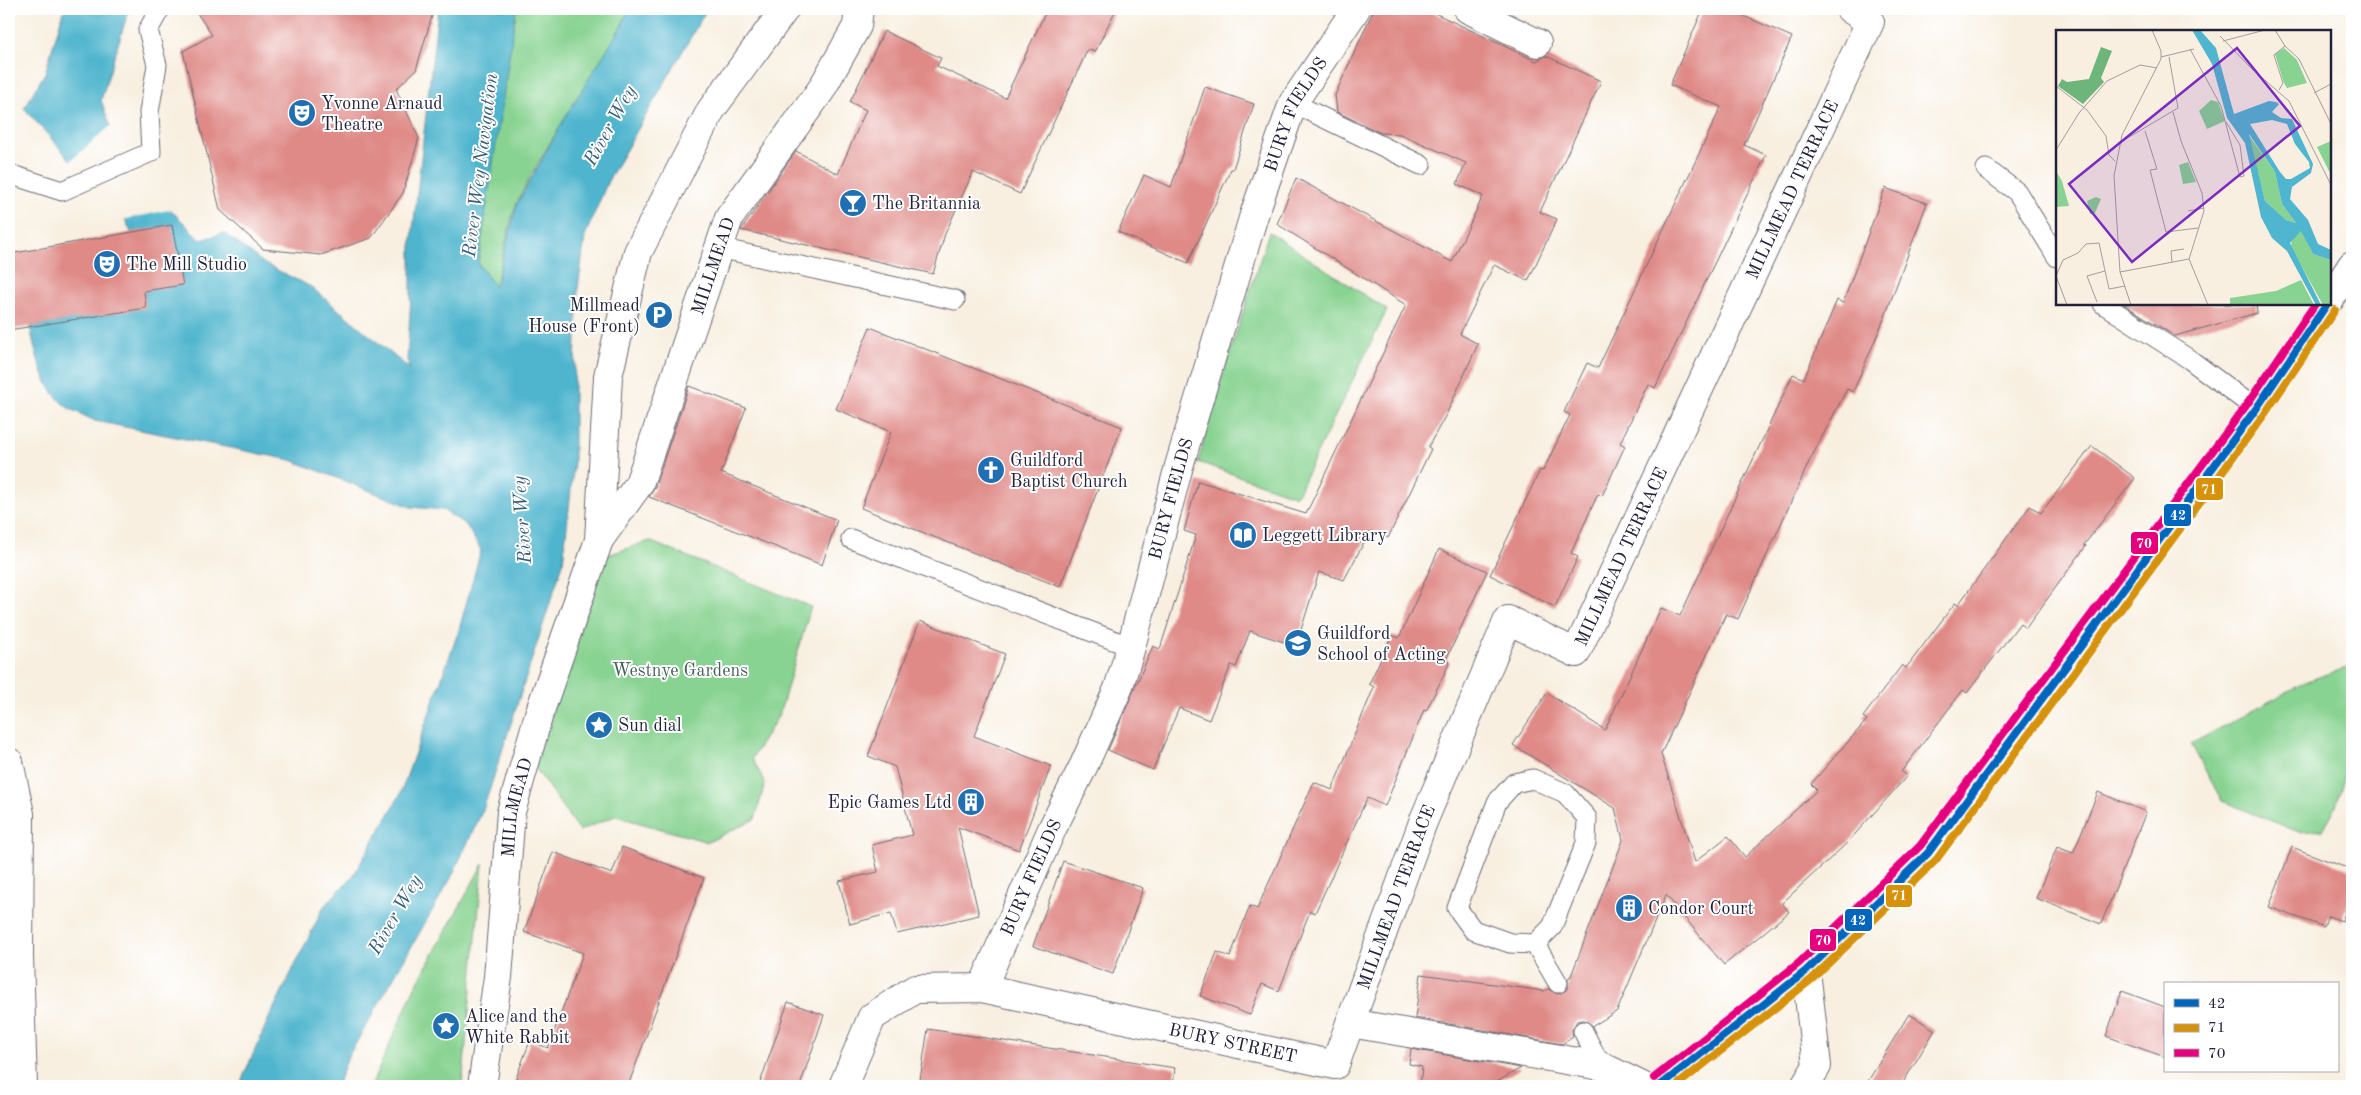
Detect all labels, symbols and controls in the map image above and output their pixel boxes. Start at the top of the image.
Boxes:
inset map [2056,30,2331,305]
street label: BURY FIELDS [1262,54,1331,174]
water label: River Wey Navigation [461,72,502,259]
water label: River Wey [581,83,641,170]
place label: Yvonne Arnaud Theatre [321,95,443,134]
theatre icon: Yvonne Arnaud Theatre [287,98,317,128]
street label: MILLMEAD TERRACE [1744,98,1842,282]
bar icon: The Britannia [838,188,868,218]
place label: The Britannia [872,195,981,213]
street label: MILLMEAD [689,215,739,317]
theatre icon: The Mill Studio [92,249,122,279]
place label: The Mill Studio [126,256,247,274]
place label: Millmead House (Front) [528,297,640,336]
parking icon: Millmead House (Front) [644,300,674,330]
street label: BURY FIELDS [1147,436,1197,562]
place label: Guildford Baptist Church [1010,452,1128,491]
church icon: Guildford Baptist Church [976,455,1006,485]
street label: MILLMEAD TERRACE [1572,465,1671,649]
water label: River Wey [511,475,536,566]
line badge: 71 [2195,477,2224,501]
text: 71 [2201,483,2217,497]
line badge: 42 [2163,503,2192,527]
text: 42 [2170,509,2186,523]
library icon: Leggett Library [1228,520,1258,550]
place label: Leggett Library [1262,527,1387,545]
line badge: 70 [2130,531,2159,555]
text: 70 [2136,537,2152,551]
place label: Guildford School of Acting [1317,625,1446,664]
school or university icon: Guildford School of Acting [1283,628,1313,658]
park label: Westnye Gardens [612,662,748,680]
place icon: Sun dial [584,710,614,740]
place label: Sun dial [618,717,682,735]
street label: MILLMEAD [499,756,536,858]
building icon: Epic Games Ltd [956,787,986,817]
place label: Epic Games Ltd [827,794,952,812]
street label: MILLMEAD TERRACE [1355,803,1439,992]
street label: BURY FIELDS [998,817,1065,939]
water label: River Wey [365,872,427,959]
line badge: 71 [1885,884,1913,908]
text: 71 [1891,889,1907,903]
building icon: Condor Court [1614,893,1644,923]
place label: Condor Court [1648,900,1754,918]
line badge: 42 [1844,908,1873,932]
text: 42 [1850,914,1866,928]
line badge: 70 [1809,928,1837,952]
text: 70 [1815,934,1831,948]
legend [2164,982,2338,1072]
text: 42 [2208,997,2225,1012]
place label: Alice and the White Rabbit [465,1008,570,1047]
place icon: Alice and the White Rabbit [431,1011,461,1041]
street label: BURY STREET [1167,1021,1299,1066]
text: 71 [2208,1021,2225,1036]
text: 70 [2208,1047,2225,1062]

